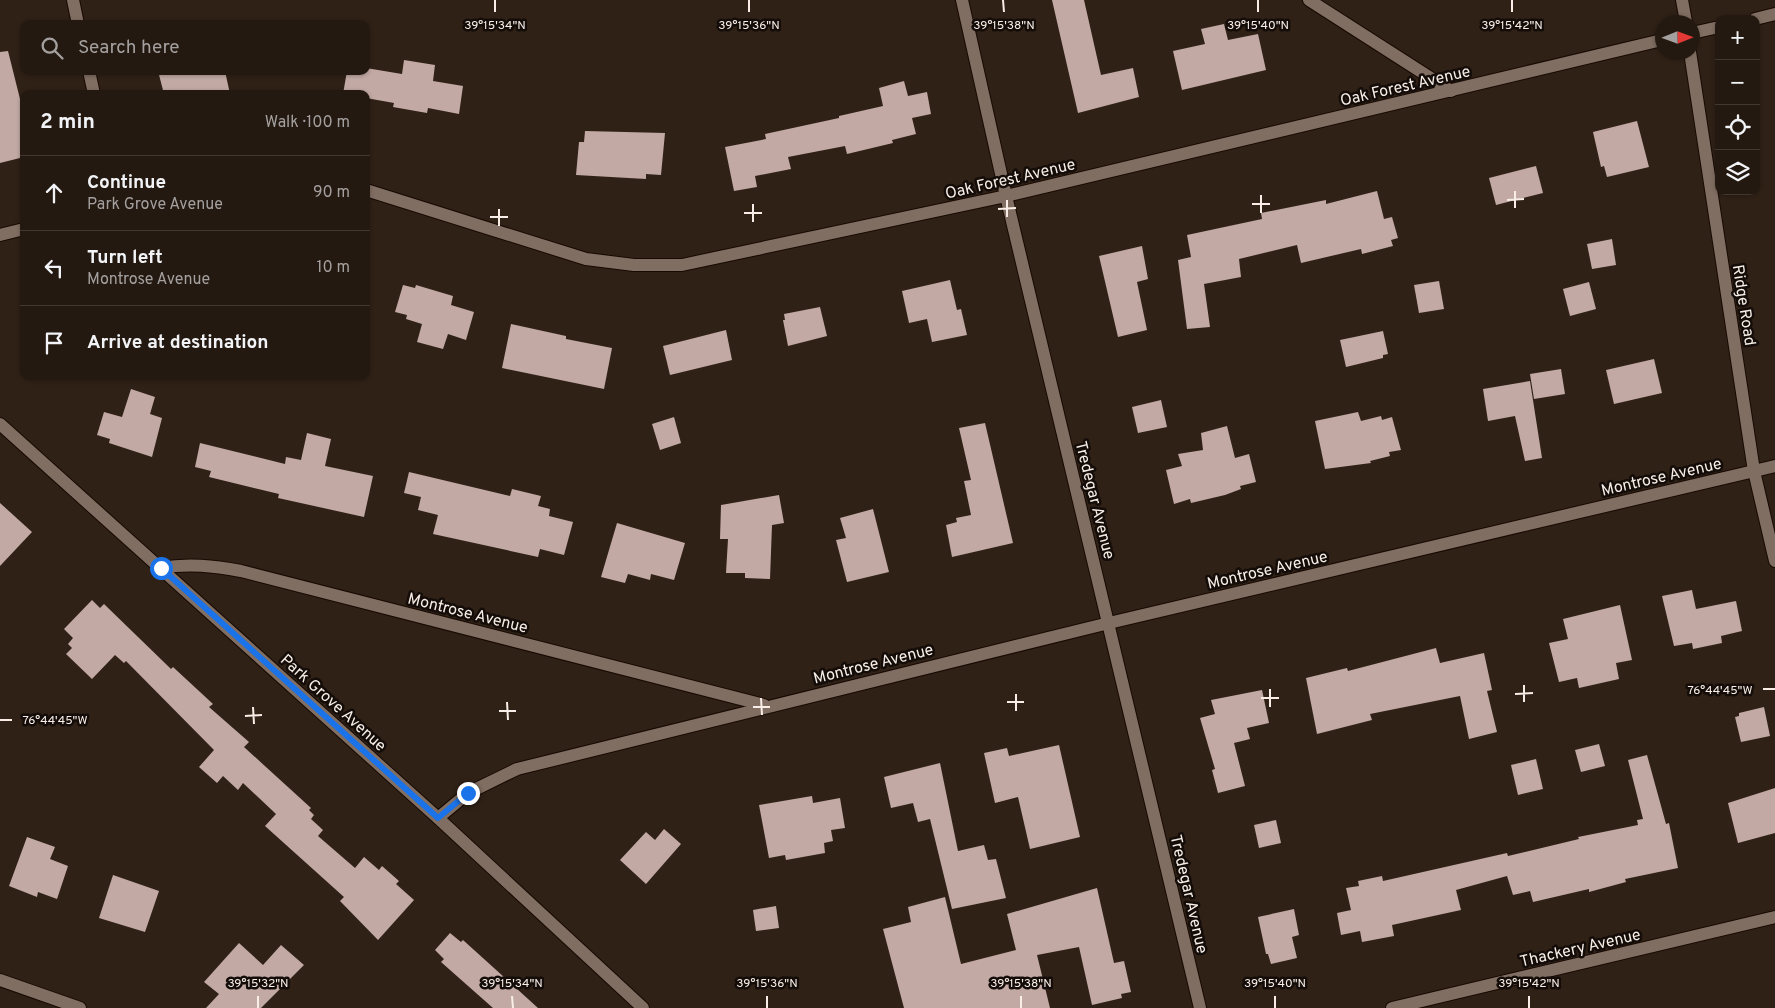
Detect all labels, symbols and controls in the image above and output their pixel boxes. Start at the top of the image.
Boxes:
north arrow [1655,15,1700,60]
map controls [1715,15,1760,195]
button: + [1715,15,1760,60]
text: 39°15'34"N [464,18,526,34]
text: 39°15'36"N [718,18,780,34]
text: 39°15'38"N [973,18,1035,34]
text: 39°15'40"N [1227,18,1289,34]
text: 39°15'42"N [1481,18,1543,34]
search box [20,20,370,75]
icon: search [38,34,66,62]
text: Search here [78,36,180,60]
button: − [1715,60,1760,105]
street label: Oak Forest Avenue [1338,62,1472,112]
button: locate [1715,105,1760,150]
text: 2 min [40,109,95,136]
text: Walk · 100 m [265,113,350,133]
button: layers [1715,150,1760,195]
street label: Oak Forest Avenue [943,155,1077,205]
text: Continue [87,171,166,195]
icon: ahead [40,179,68,207]
text: 90 m [313,183,350,203]
text: Park Grove Avenue [87,195,223,215]
text: Turn left [87,246,163,270]
icon: left [40,254,68,282]
text: 10 m [316,258,350,278]
street label: Ridge Road [1727,263,1759,347]
text: Montrose Avenue [87,270,210,290]
icon: arrive [40,329,68,357]
text: Arrive at destination [87,331,268,355]
street label: Tredegar Avenue [1070,439,1118,562]
street label: Montrose Avenue [1599,454,1724,502]
street label: Montrose Avenue [1205,547,1330,595]
route start [150,557,173,580]
street label: Montrose Avenue [405,589,530,639]
street label: Montrose Avenue [811,640,936,690]
street label: Park Grove Avenue [276,651,390,756]
text: 76°44'45"W [1687,683,1753,699]
text: 76°44'45"W [22,713,88,729]
route end [457,782,480,805]
street label: Tredegar Avenue [1165,833,1211,956]
street label: Thackery Avenue [1518,925,1643,973]
text: 39°15'32"N [227,976,289,992]
text: 39°15'34"N [481,976,543,992]
text: 39°15'36"N [736,976,798,992]
text: 39°15'38"N [990,976,1052,992]
text: 39°15'40"N [1244,976,1306,992]
text: 39°15'42"N [1498,976,1560,992]

